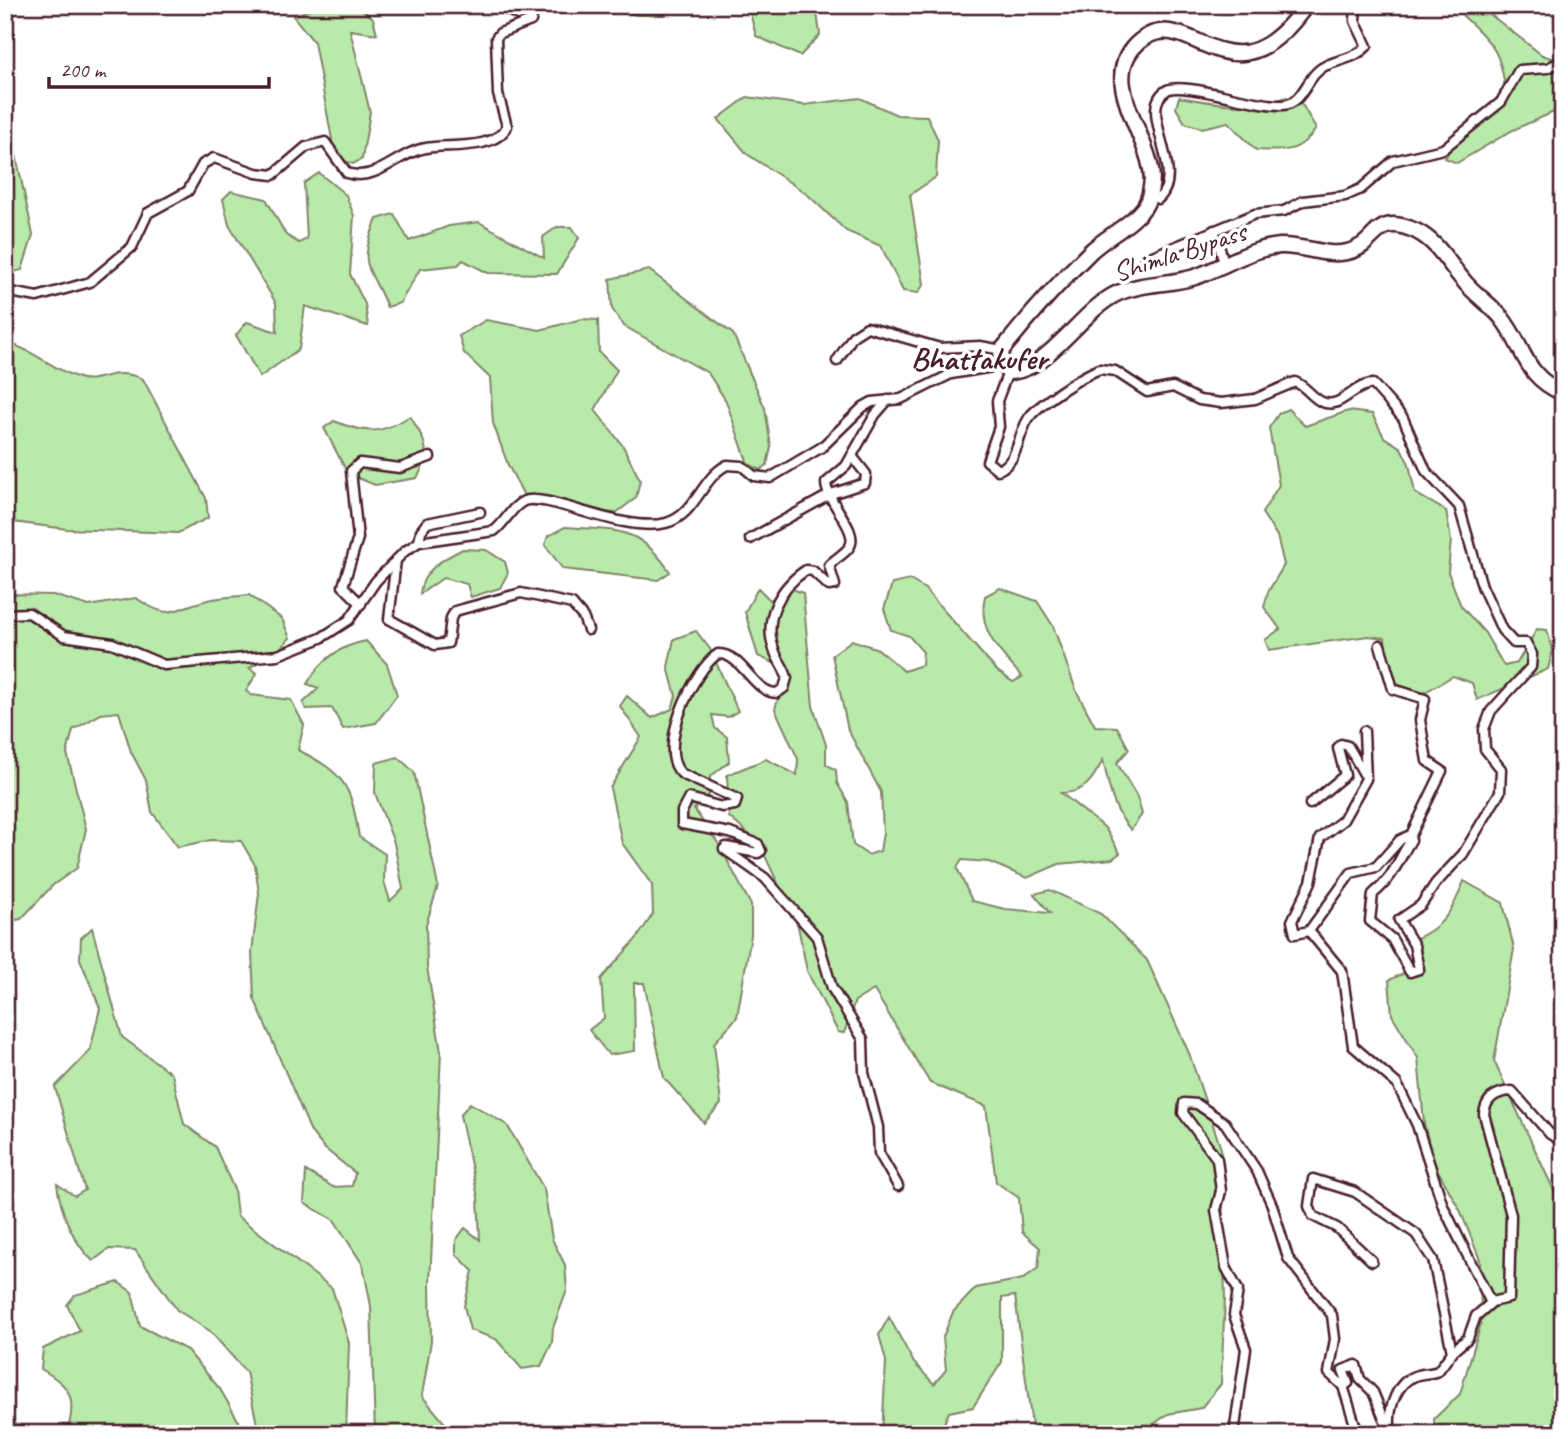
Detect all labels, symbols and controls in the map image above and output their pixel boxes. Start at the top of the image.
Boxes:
scale bar [49,46,270,90]
text: 200 m [60,57,107,83]
street label: Shimla Bypass [1108,213,1252,289]
district label: Bhattakufer [911,338,1051,379]

